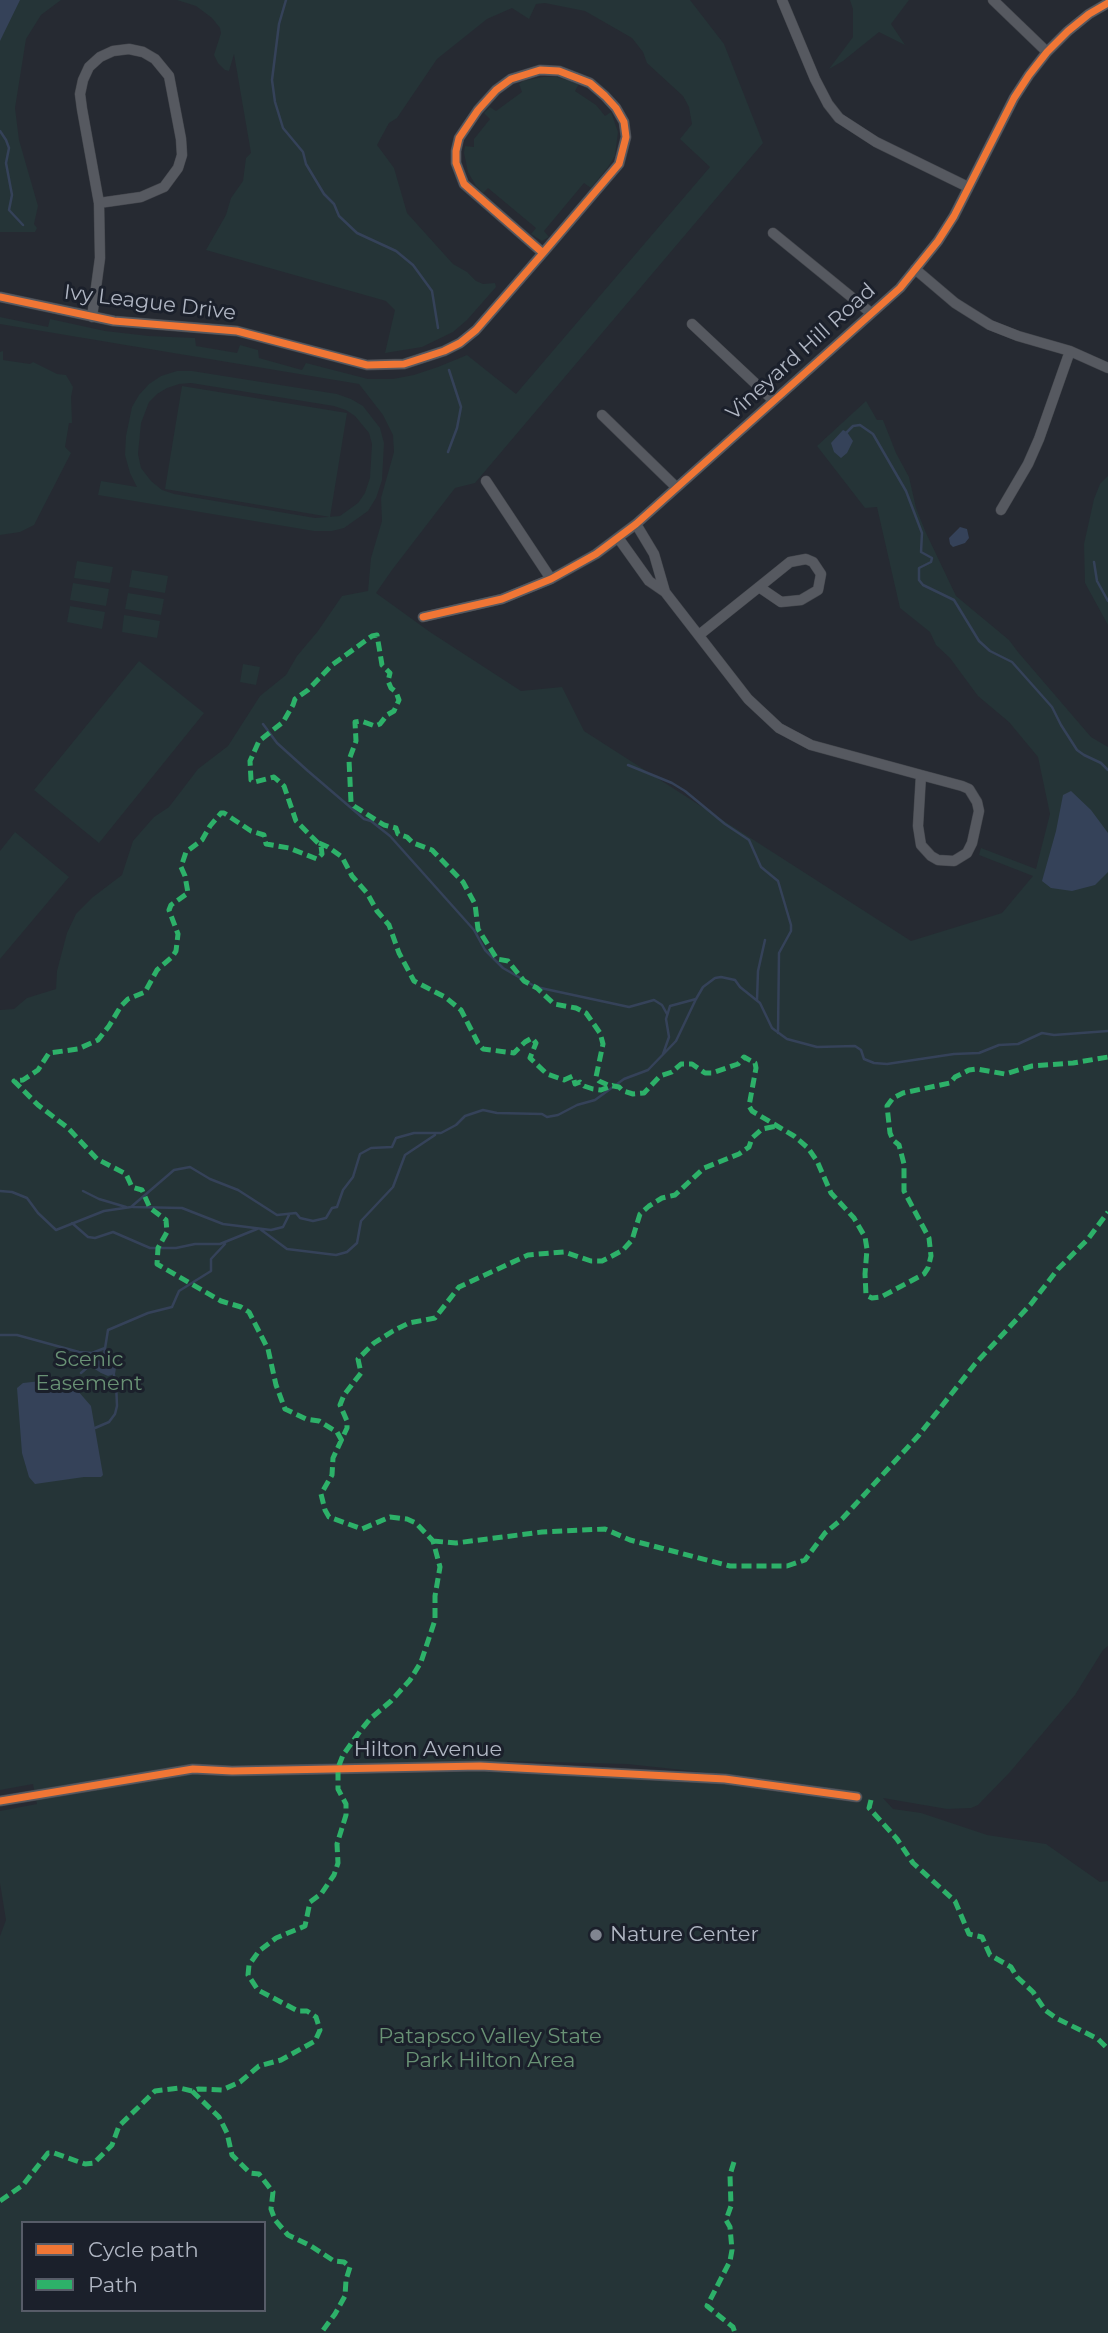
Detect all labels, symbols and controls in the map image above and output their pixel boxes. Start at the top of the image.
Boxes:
street label: Vineyard Hill Road [721,278,881,426]
street label: Ivy League Drive [63,280,237,326]
park label: Scenic Easement [36,1347,142,1397]
street label: Hilton Avenue [354,1737,502,1763]
place label: Nature Center [610,1922,759,1948]
marker: Nature Center [588,1927,604,1943]
park label: Patapsco Valley State Park Hilton Area [378,2024,602,2074]
legend [21,2221,266,2312]
text: Cycle path [88,2237,199,2262]
text: Path [88,2272,138,2297]

